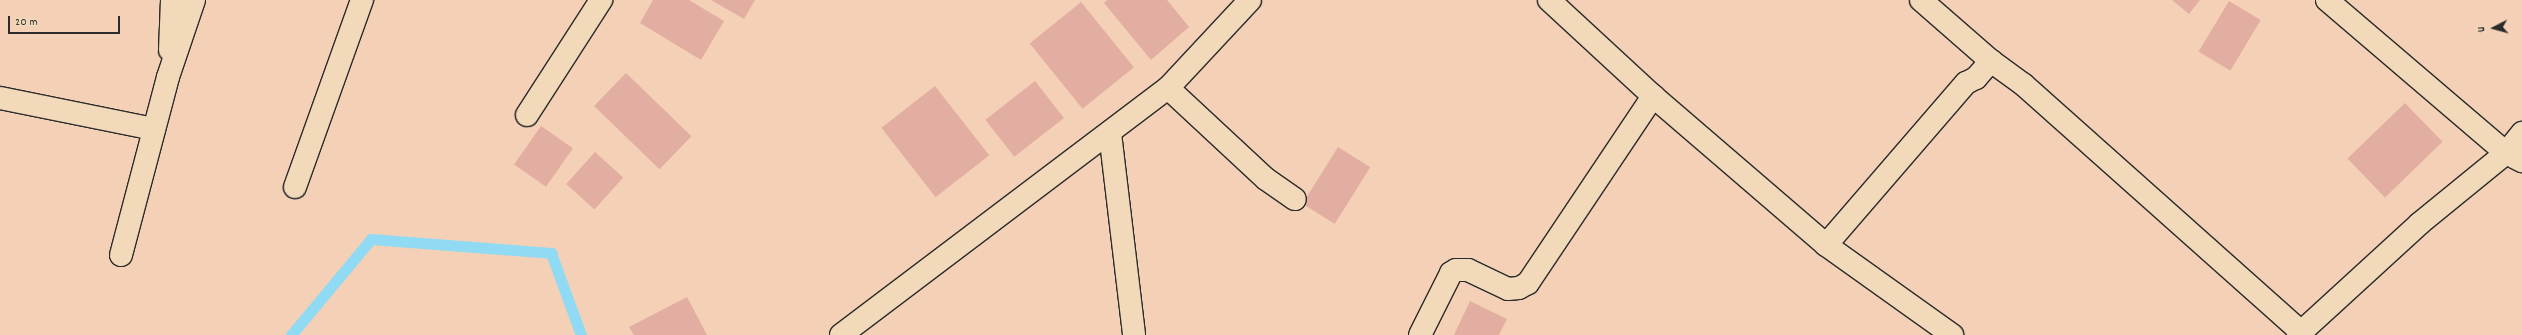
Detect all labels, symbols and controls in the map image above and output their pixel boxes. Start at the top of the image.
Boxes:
scale bar [10,8,122,34]
north arrow [2474,8,2514,48]
text: 20 m [15,14,38,31]
text: U [2474,26,2490,33]

